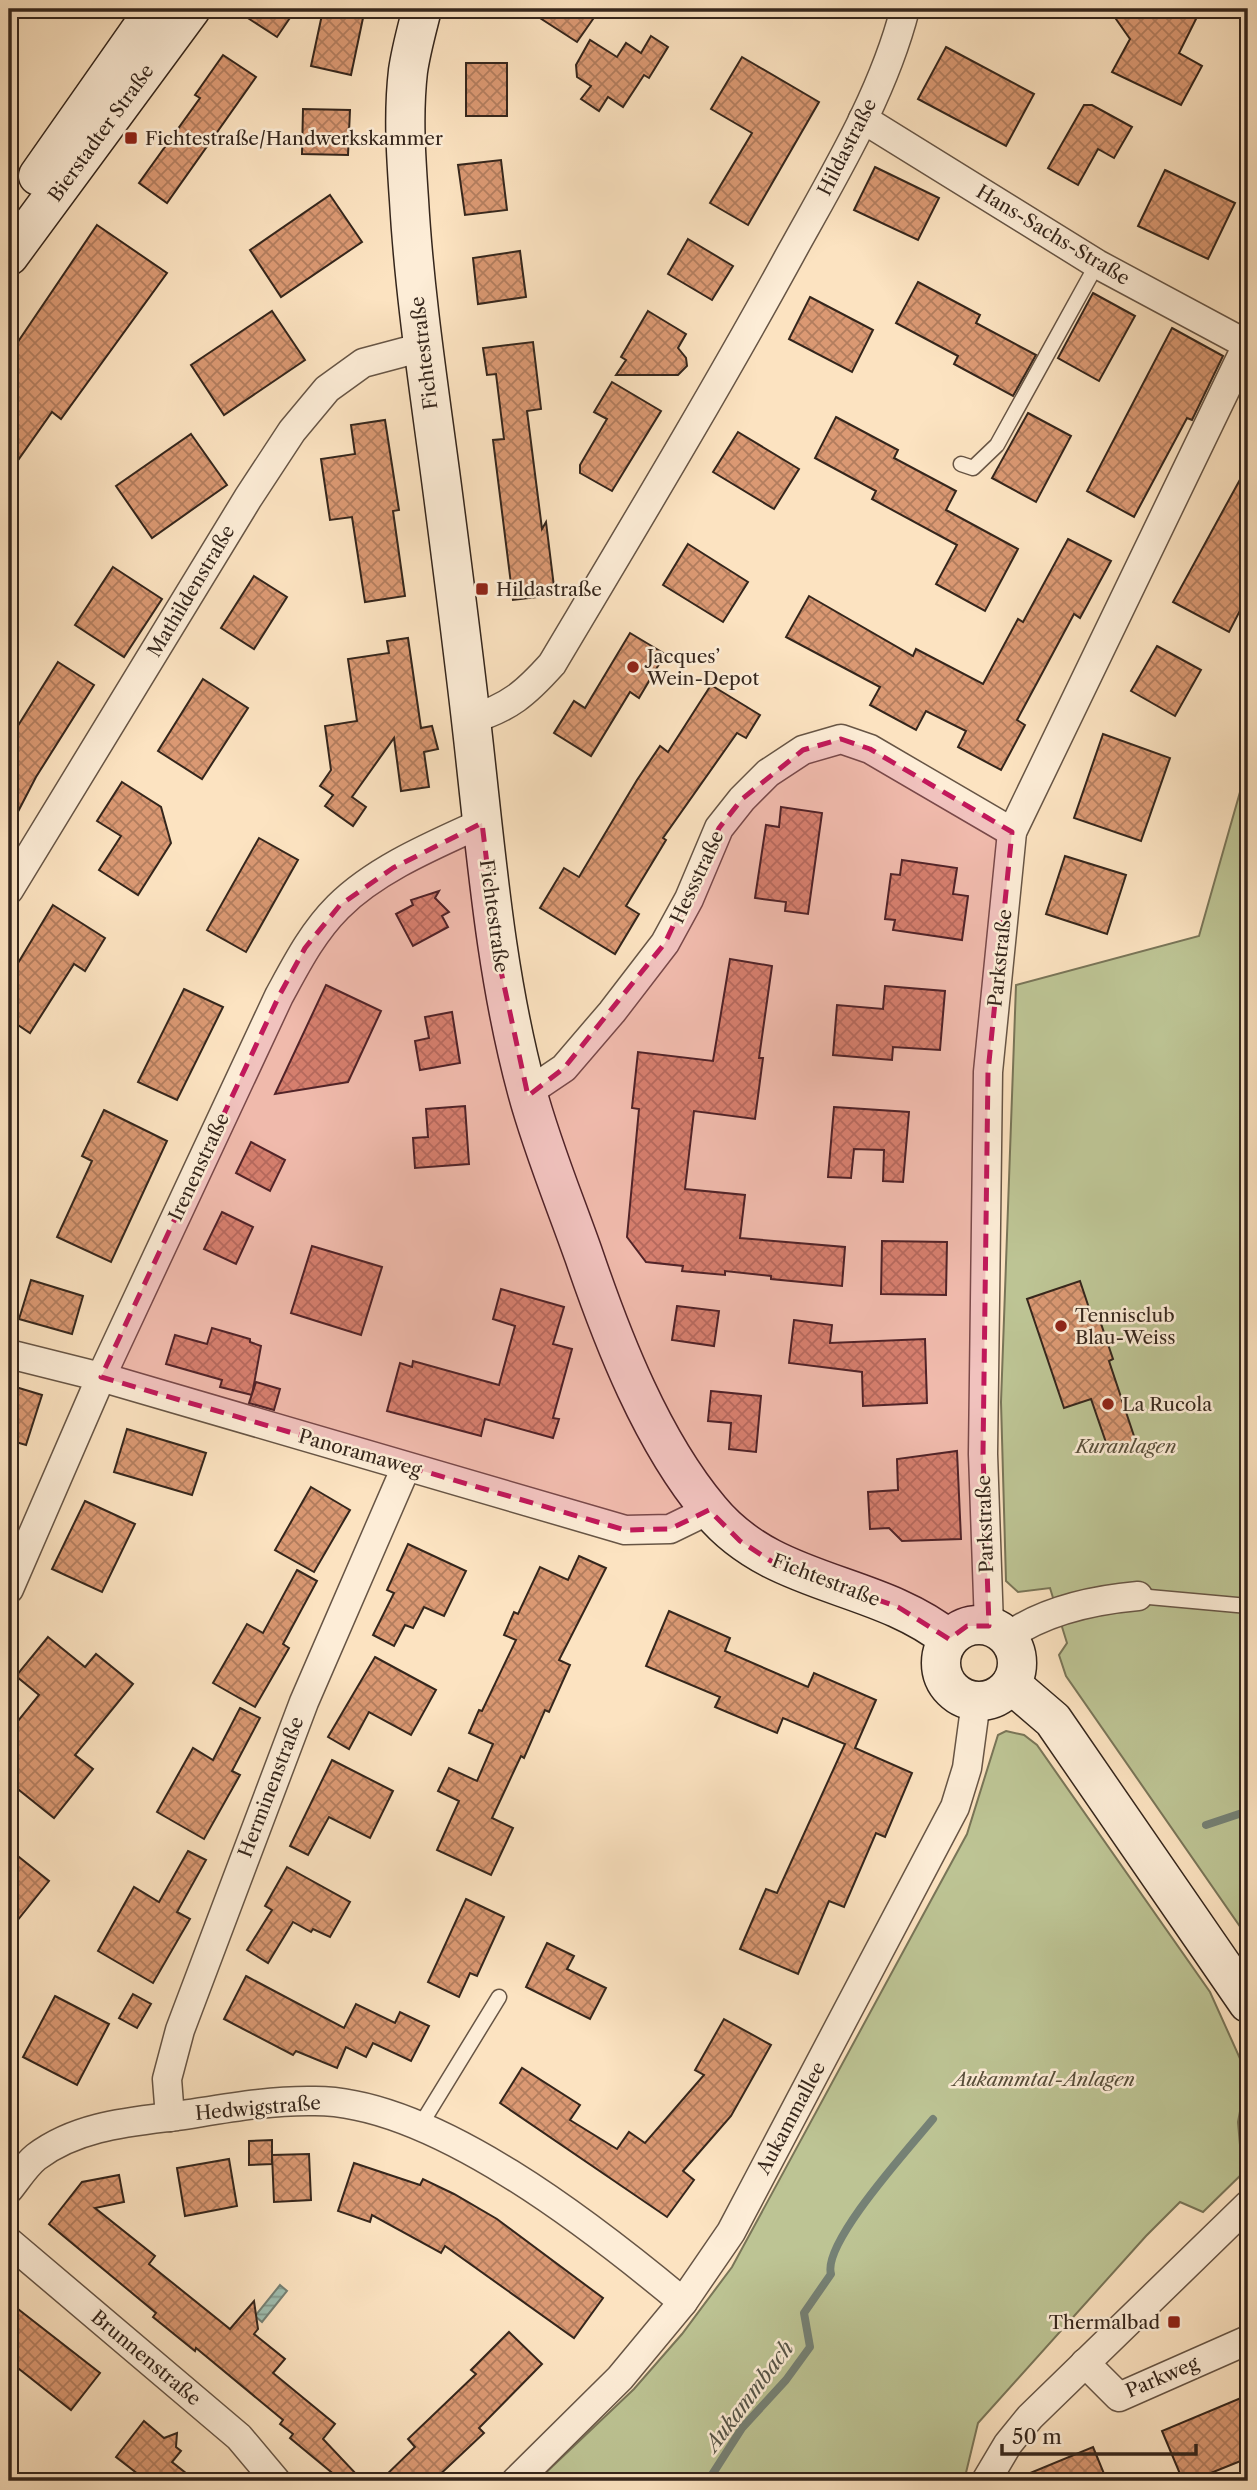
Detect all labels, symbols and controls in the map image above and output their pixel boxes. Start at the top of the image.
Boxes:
street label: Bierstadter Straße [43,60,159,206]
street label: Hildastraße [813,95,881,199]
place label: Fichtestraße/Handwerkskammer [145,127,443,150]
marker: Fichtestraße/Handwerkskammer [123,130,139,146]
street label: Hans-Sachs-Straße [972,180,1134,290]
street label: Fichtestraße [406,295,442,411]
street label: Mathildenstraße [143,521,239,661]
place label: Hildastraße [496,578,602,601]
marker: Hildastraße [474,581,490,597]
place label: Jacques’ Wein-Depot [644,645,759,690]
marker: Jacques’ Wein-Depot [625,659,641,675]
street label: Hessstraße [666,827,728,927]
street label: Fichtestraße [475,858,513,974]
street label: Parkstraße [983,908,1017,1008]
street label: Irenenstraße [164,1109,234,1225]
place label: Tennisclub Blau-Weiss [1075,1304,1175,1349]
marker: Tennisclub Blau-Weiss [1053,1318,1069,1334]
place label: La Rucola [1122,1393,1212,1416]
marker: La Rucola [1100,1396,1116,1412]
street label: Panoramaweg [296,1424,425,1482]
park label: Kuranlagen [1074,1435,1176,1458]
street label: Parkstraße [972,1475,998,1573]
street label: Fichtestraße [769,1549,883,1611]
street label: Herminenstraße [234,1713,308,1861]
street label: Aukammallee [751,2058,830,2179]
park label: Aukammtal-Anlagen [950,2068,1135,2091]
street label: Hedwigstraße [194,2091,322,2125]
street label: Brunnenstraße [87,2306,205,2410]
place label: Thermalbad [1049,2311,1160,2334]
marker: Thermalbad [1166,2314,1182,2330]
water label: Aukammbach [698,2336,799,2458]
street label: Parkweg [1122,2351,1203,2403]
scale bar [1002,2413,1196,2457]
text: 50 m [1012,2424,1062,2449]

